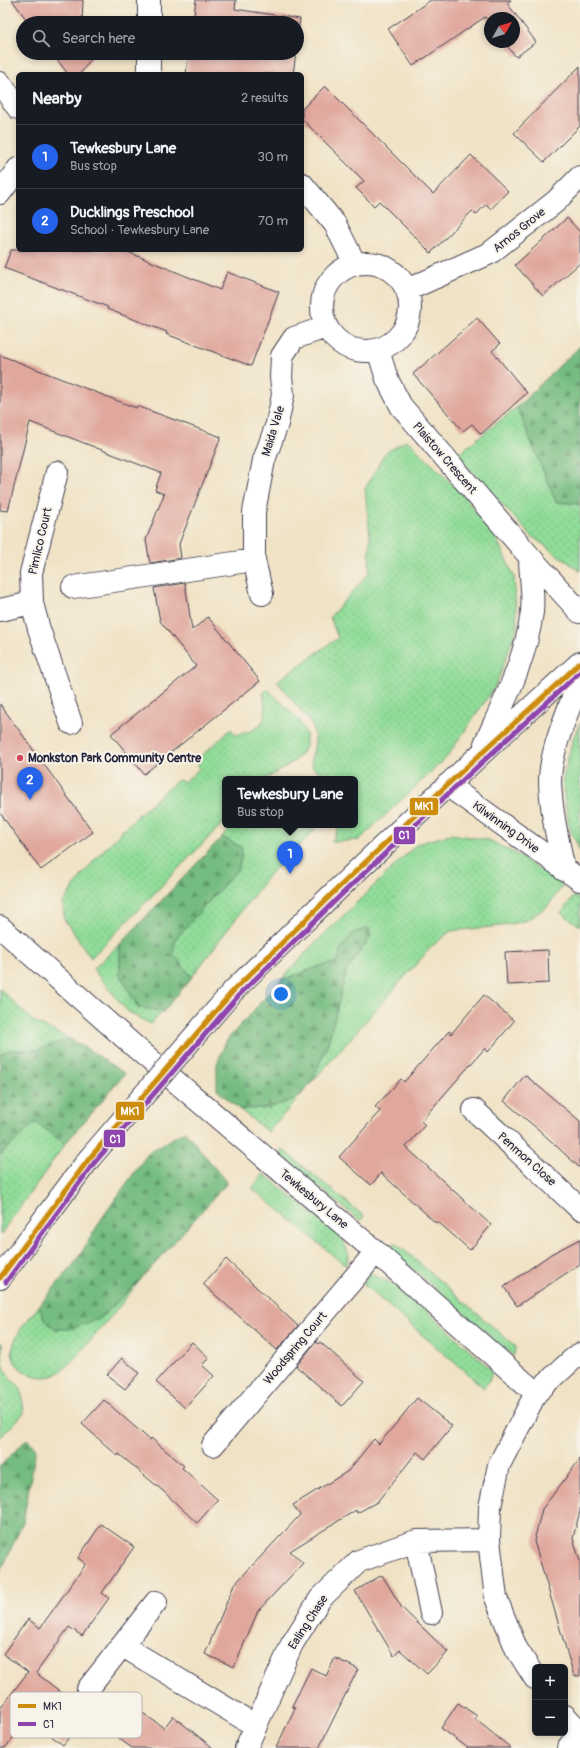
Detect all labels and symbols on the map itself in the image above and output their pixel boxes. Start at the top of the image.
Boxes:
north arrow [484,12,520,48]
street label: Arnos Grove [490,205,549,256]
street label: Maida Vale [259,404,288,458]
street label: Plaistow Crescent [409,419,480,497]
street label: Pimlico Court [25,506,56,576]
place label: Monkston Park Community Centre [28,751,202,766]
marker: Monkston Park Community Centre [15,753,25,763]
pin: 2 [17,767,43,800]
line badge: MK1 [409,797,439,816]
street label: Kilwinning Drive [469,798,542,857]
text: MK1 [415,800,433,813]
line badge: C1 [393,826,416,845]
text: C1 [398,829,410,842]
pin: 1 [277,841,303,874]
your location [271,984,291,1004]
line badge: MK1 [115,1101,145,1121]
text: MK1 [121,1105,139,1118]
line badge: C1 [103,1129,126,1148]
street label: Penmon Close [494,1129,559,1190]
text: C1 [109,1133,121,1146]
street label: Tewkesbury Lane [276,1166,351,1232]
street label: Woodspring Court [260,1309,330,1388]
street label: Ealing Chase [285,1592,332,1652]
legend [10,1692,142,1738]
text: MK1 [43,1700,62,1713]
text: C1 [43,1718,54,1731]

